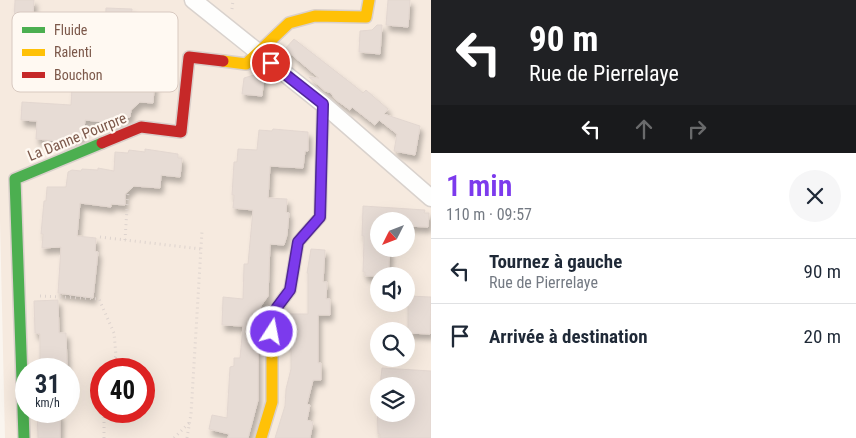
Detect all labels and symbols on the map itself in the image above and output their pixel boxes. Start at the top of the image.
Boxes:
legend [12,12,178,92]
text: Fluide [54,22,88,38]
pin [250,42,292,84]
text: Ralenti [54,44,92,60]
text: Bouchon [54,67,102,83]
street label: La Danne Pourpre [25,109,129,165]
north arrow [370,212,415,258]
position arrow [245,305,297,357]
speed limit sign: 40 [90,358,155,423]

